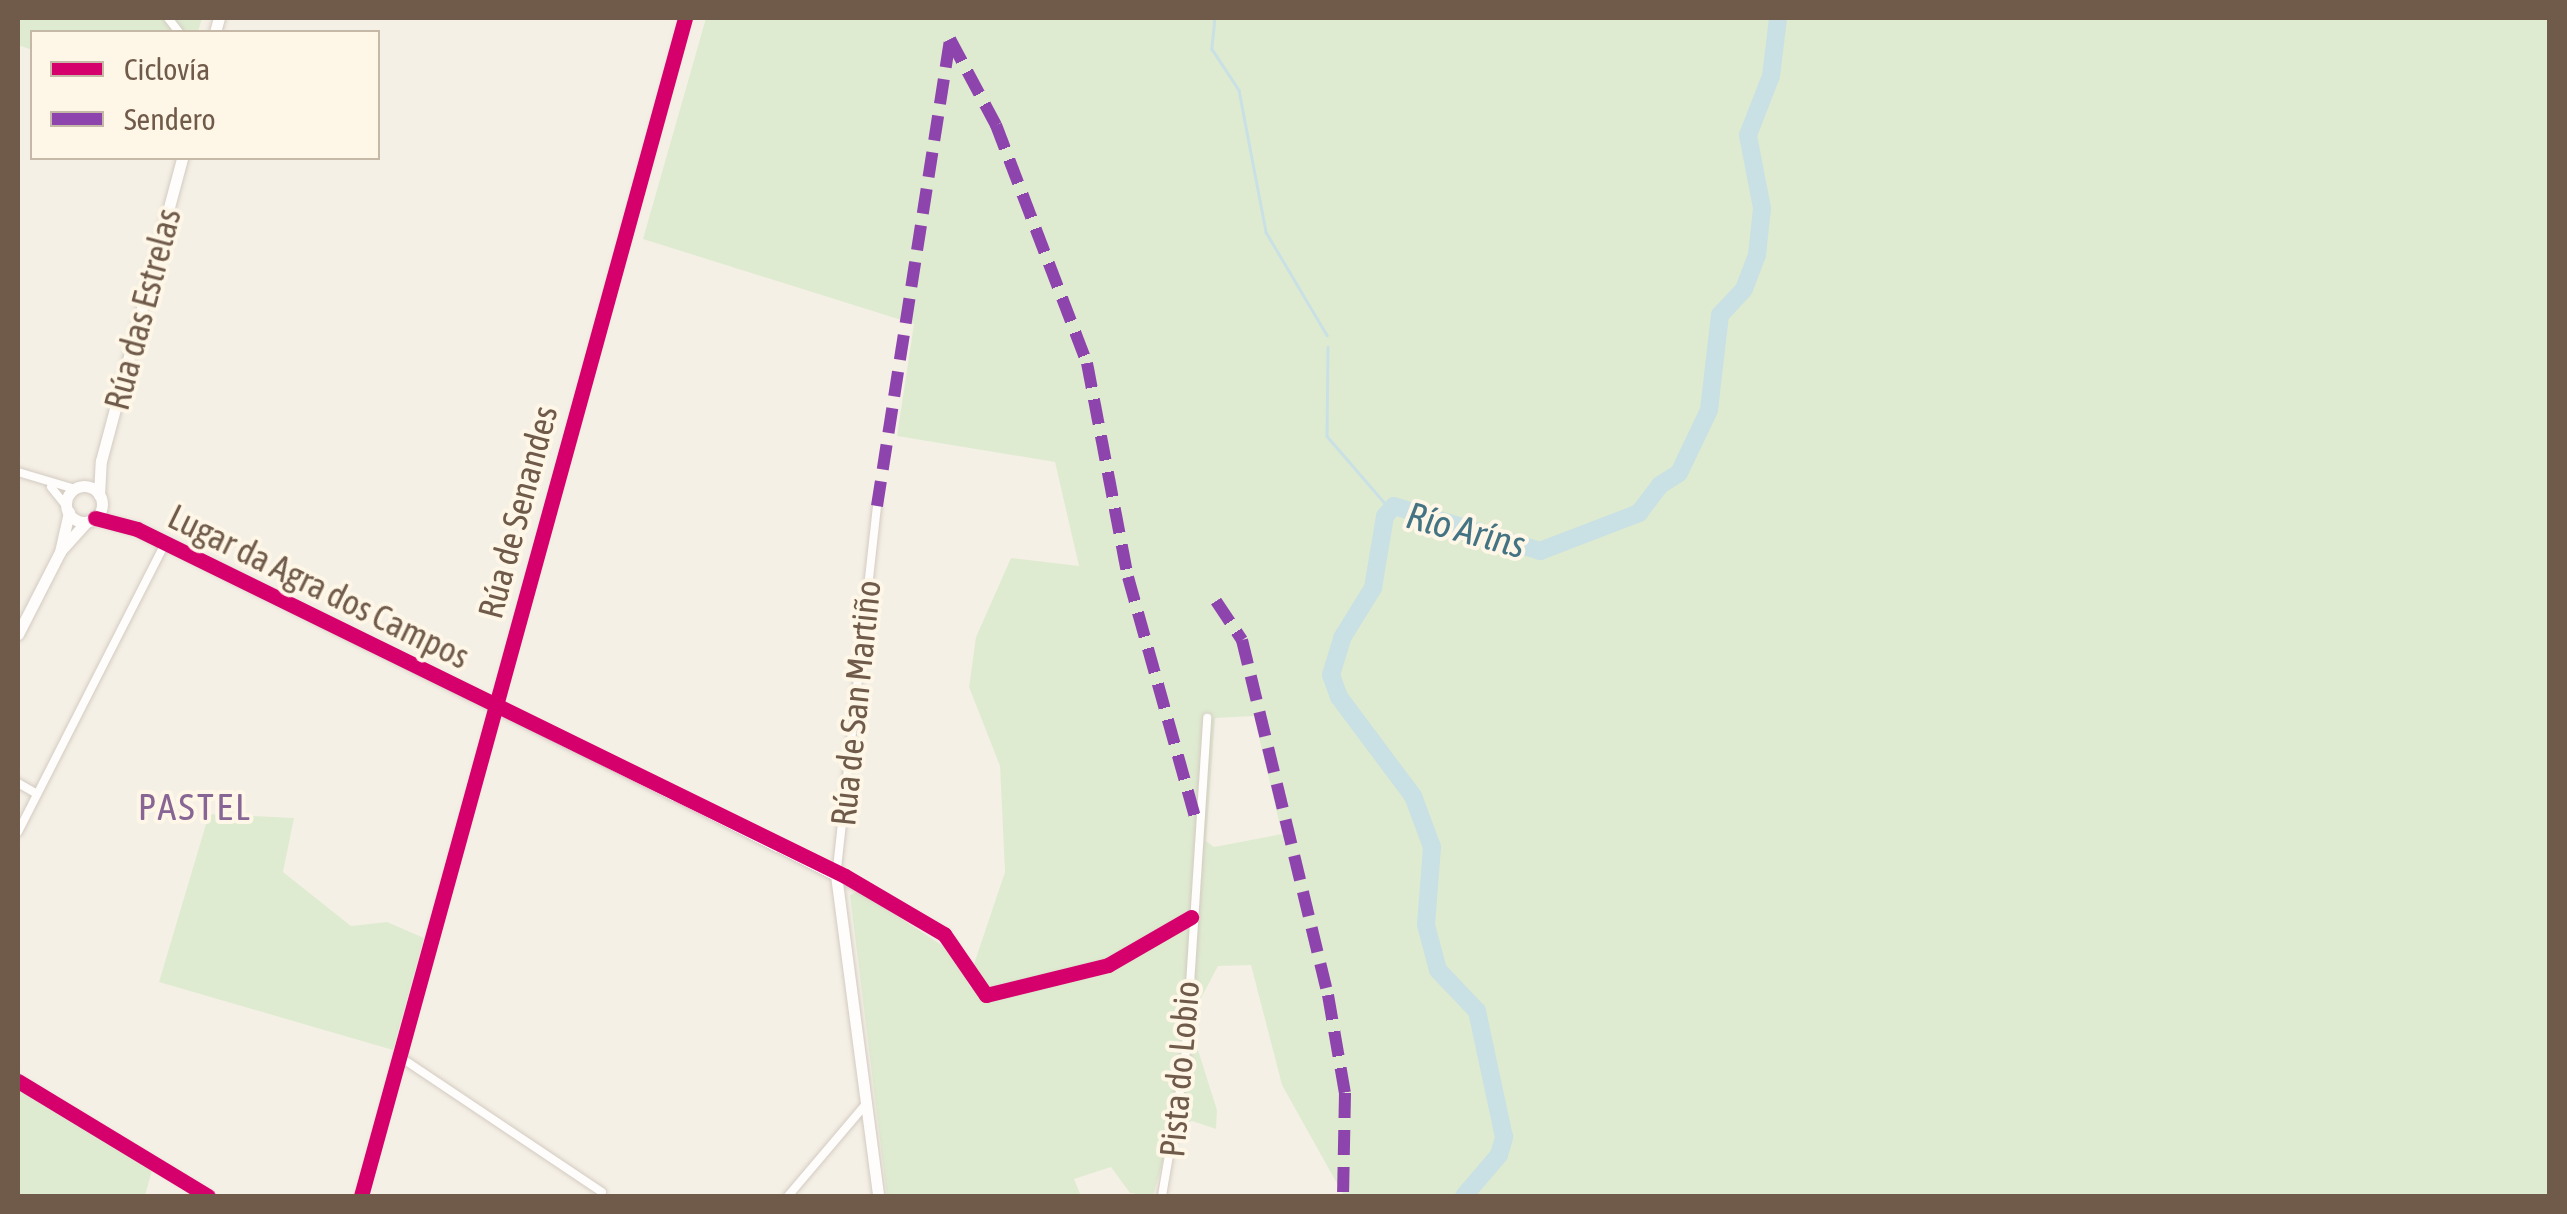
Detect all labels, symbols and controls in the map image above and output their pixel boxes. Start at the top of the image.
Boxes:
legend [30,30,380,160]
text: Ciclovía [124,52,210,86]
text: Sendero [124,102,216,136]
street label: Rúa das Estrelas [95,204,189,414]
street label: Rúa de Senandes [468,401,566,623]
water label: Río Aríns [1402,492,1530,568]
street label: Lugar da Agra dos Campos [162,495,476,677]
street label: Rúa de San Martiño [821,578,889,828]
district label: PASTEL [138,784,252,830]
street label: Pista do Lobio [1150,979,1208,1159]

